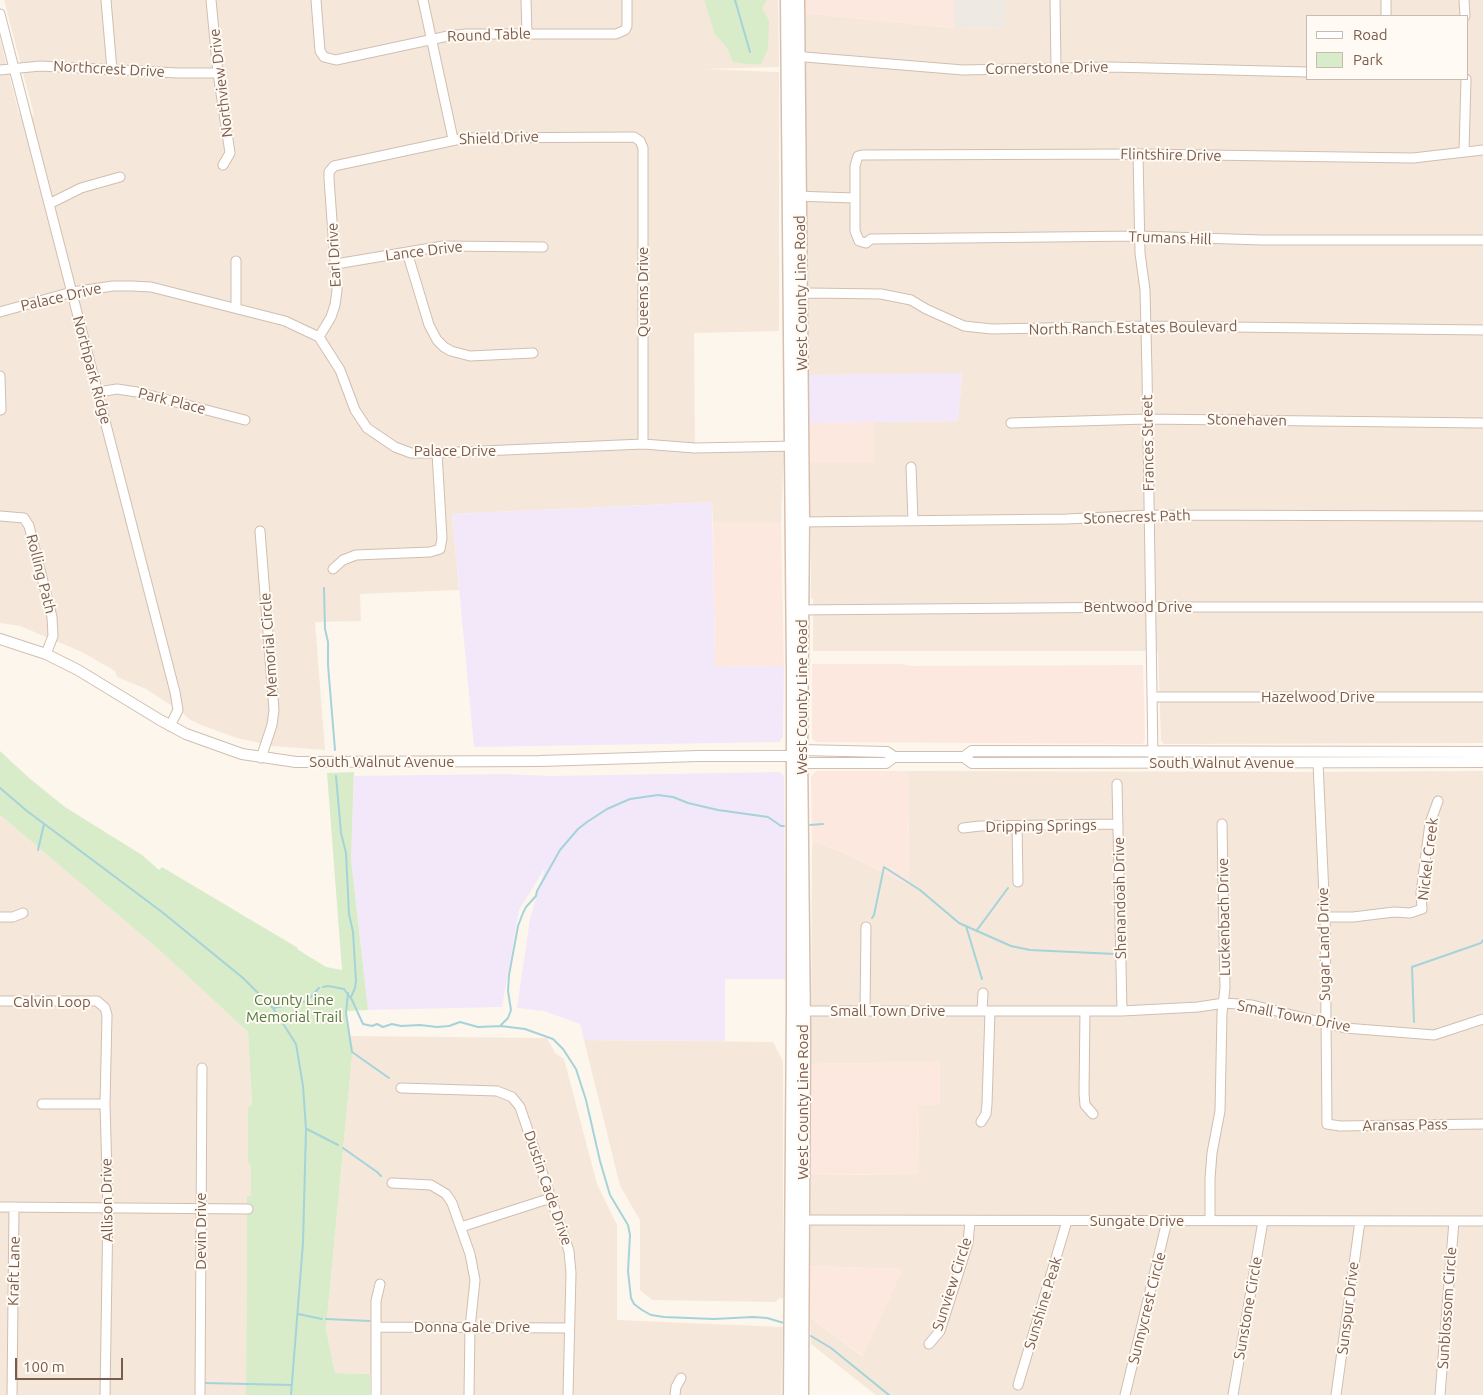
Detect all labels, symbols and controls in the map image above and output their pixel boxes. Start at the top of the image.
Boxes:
legend [1306,15,1468,80]
street label: Round Table [447,25,531,45]
text: Road [1353,26,1388,43]
street label: Northview Drive [205,28,237,138]
text: Park [1353,51,1383,68]
street label: Northcrest Drive [53,57,165,81]
street label: Cornerstone Drive [985,58,1109,78]
street label: Shield Drive [459,128,539,148]
street label: Flintshire Drive [1120,145,1222,165]
street label: West County Line Road [791,215,811,371]
street label: Earl Drive [323,222,345,288]
street label: Trumans Hill [1128,228,1212,248]
street label: Lance Drive [384,237,464,265]
street label: Queens Drive [634,247,652,337]
street label: Palace Drive [19,279,103,315]
street label: Northpark Ridge [69,314,115,426]
street label: North Ranch Estates Boulevard [1028,317,1238,339]
street label: Park Place [136,384,208,418]
street label: Frances Street [1138,395,1158,491]
street label: Stonehaven [1207,410,1287,430]
street label: Palace Drive [414,442,496,460]
street label: Stonecrest Path [1083,506,1191,528]
street label: Rolling Path [22,532,60,616]
street label: Memorial Circle [256,592,282,698]
street label: Bentwood Drive [1083,598,1193,616]
street label: West County Line Road [793,619,811,775]
street label: Hazelwood Drive [1261,688,1375,706]
street label: South Walnut Avenue [309,753,455,771]
street label: South Walnut Avenue [1149,754,1295,772]
street label: Dripping Springs [985,816,1097,836]
street label: Nickel Creek [1414,817,1442,901]
street label: Shenandoah Drive [1110,837,1130,959]
street label: Luckenbach Drive [1214,858,1234,976]
street label: Sugar Land Drive [1314,887,1334,1001]
park label: County Line Memorial Trail [246,991,342,1026]
street label: Calvin Loop [13,993,91,1011]
street label: Small Town Drive [1236,996,1352,1036]
street label: Small Town Drive [830,1002,946,1020]
street label: West County Line Road [794,1024,812,1180]
street label: Aransas Pass [1362,1115,1448,1135]
street label: Dustin Cade Drive [520,1128,576,1248]
street label: Allison Drive [97,1158,117,1242]
street label: Devin Drive [192,1192,210,1270]
street label: Sungate Drive [1090,1212,1184,1230]
street label: Sunview Circle [928,1235,976,1333]
street label: Kraft Lane [4,1236,24,1306]
street label: Sunblossom Circle [1434,1246,1460,1370]
street label: Sunnycrest Circle [1124,1250,1170,1366]
street label: Sunshine Peak [1020,1254,1066,1352]
street label: Sunstone Circle [1230,1255,1266,1361]
street label: Sunspur Drive [1333,1261,1363,1355]
street label: Donna Gale Drive [414,1318,530,1336]
scale bar [18,1348,125,1380]
text: 100 m [23,1358,65,1375]

